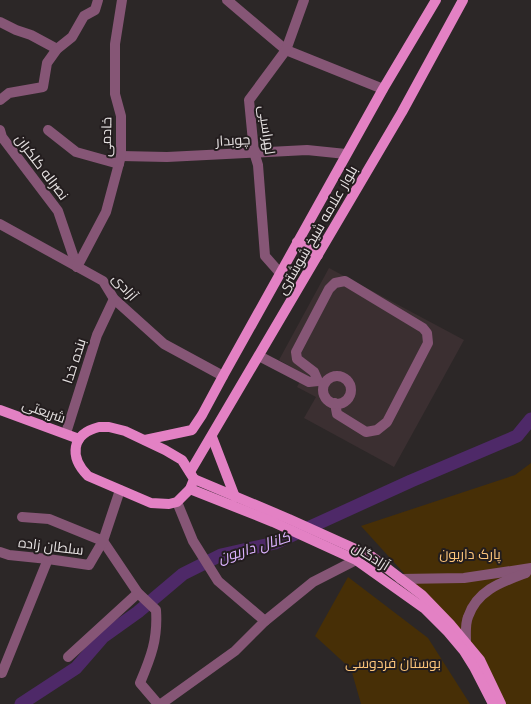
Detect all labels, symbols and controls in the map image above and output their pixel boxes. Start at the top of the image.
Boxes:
street label: لهراسبی [254,104,280,156]
street label: خادمی [96,117,116,157]
street label: چوبدار [214,129,251,151]
street label: نصراله کلکران [10,130,74,204]
street label: بلوار علامه شیخ شوشتری [272,162,362,298]
street label: آزادی [107,269,143,305]
street label: بنده خدا [57,336,91,386]
street label: شریعتی [20,394,68,428]
water label: کانال داریون [215,526,293,568]
street label: سلطان زاده [17,532,85,560]
street label: آزادگان [348,537,394,575]
park label: پارک داریون [439,544,501,564]
park label: بوستان فردوسی [345,653,441,673]

